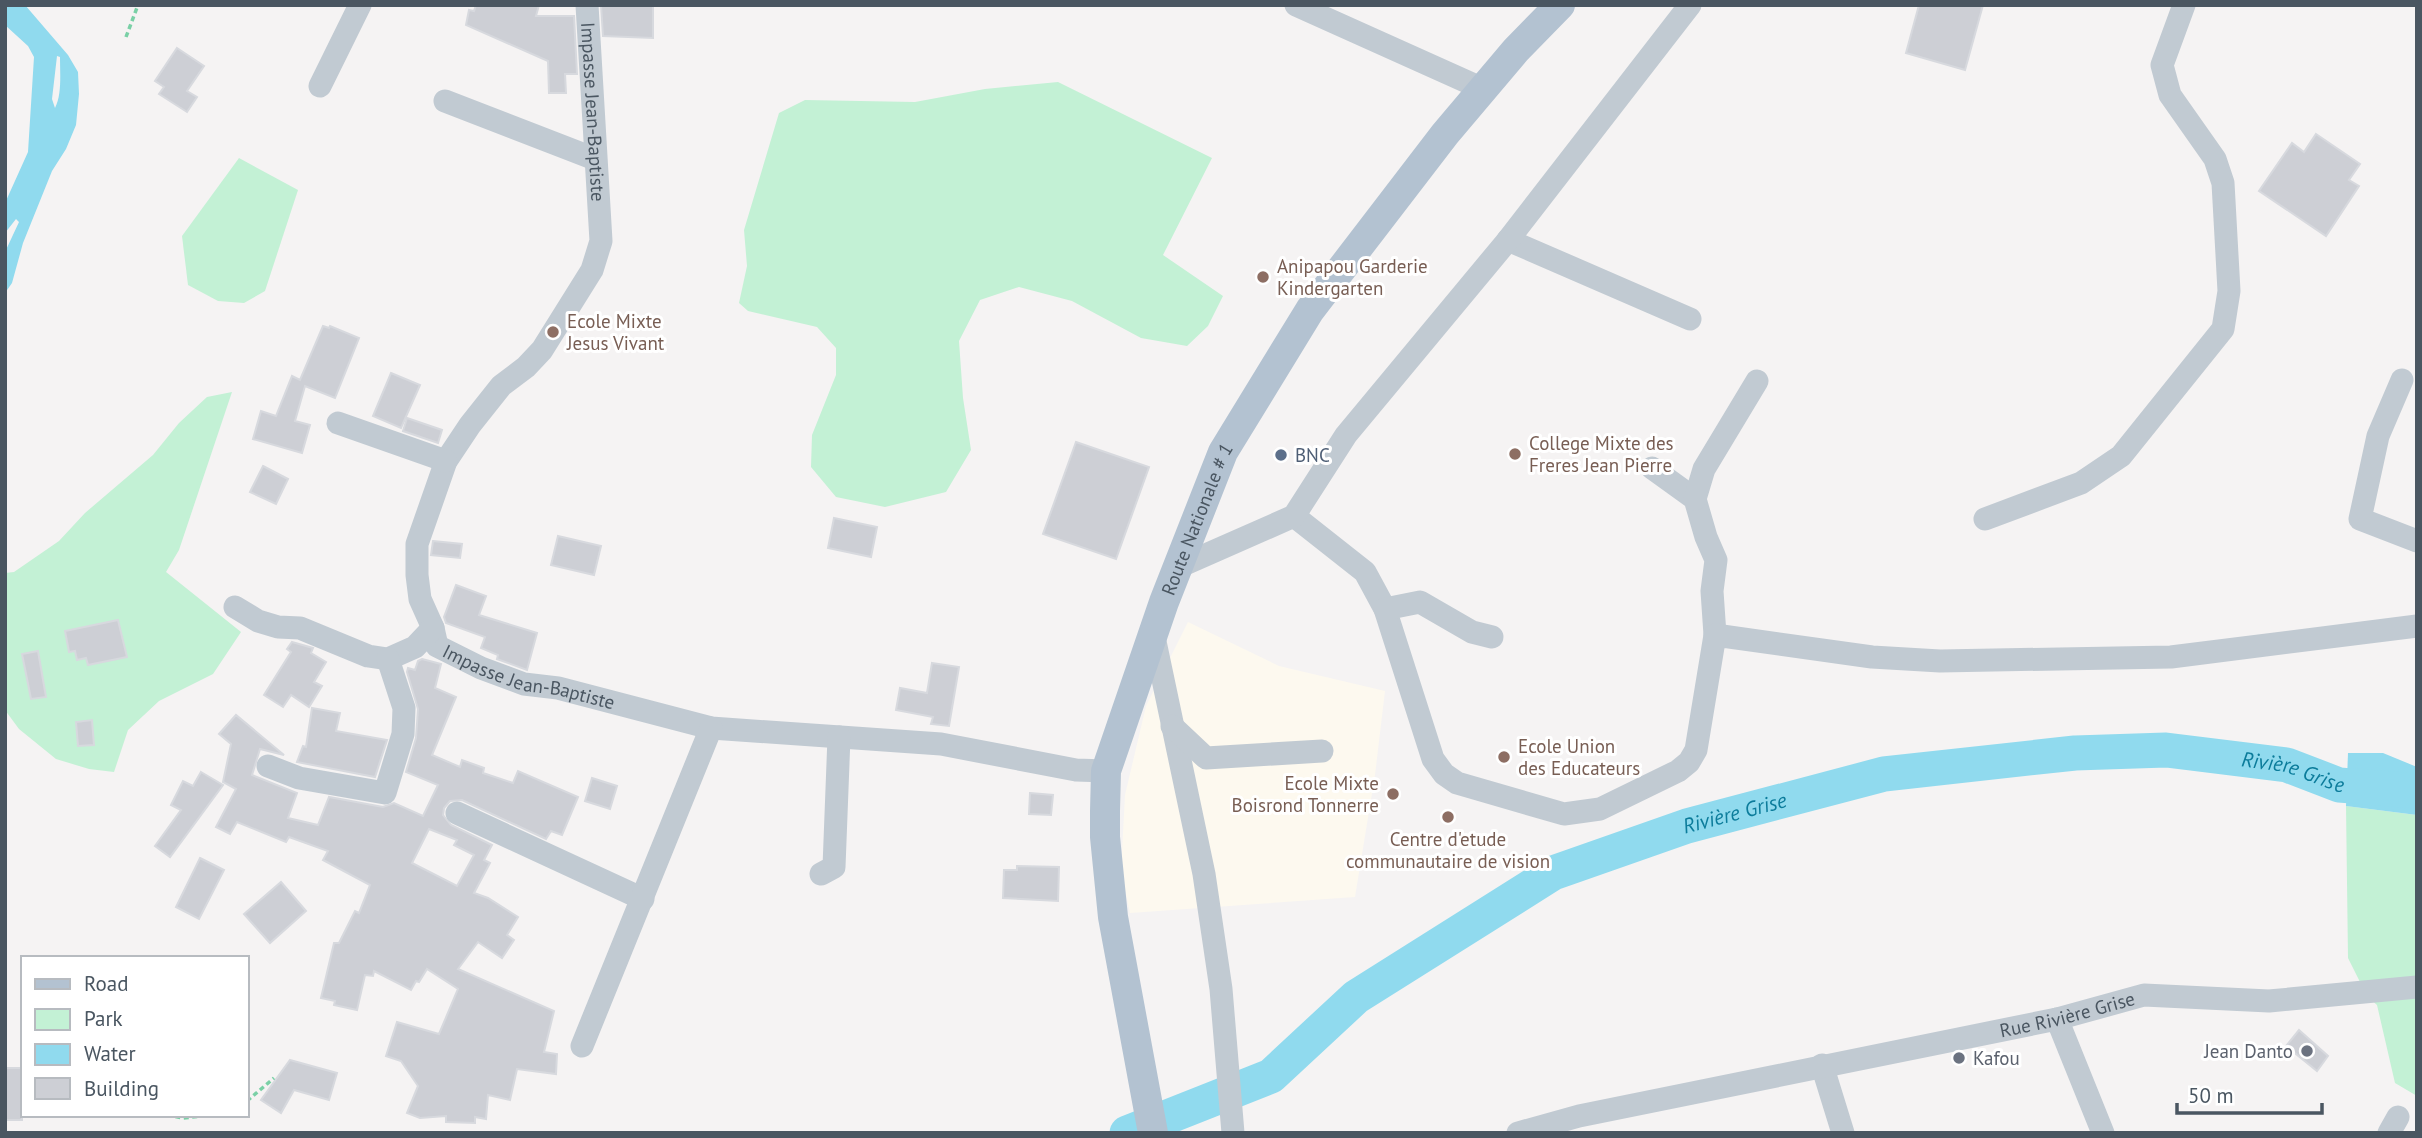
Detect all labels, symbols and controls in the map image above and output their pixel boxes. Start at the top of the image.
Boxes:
street label: Impasse Jean-Baptiste [576,21,611,202]
place label: Anipapou Garderie Kindergarten [1277,254,1428,300]
marker: Anipapou Garderie Kindergarten [1255,269,1271,285]
place label: Ecole Mixte Jesus Vivant [566,309,665,355]
marker: Ecole Mixte Jesus Vivant [545,324,561,340]
place label: College Mixte des Freres Jean Pierre [1529,431,1674,477]
street label: Route Nationale # 1 [1156,438,1238,599]
place label: BNC [1295,443,1330,467]
marker: College Mixte des Freres Jean Pierre [1507,446,1523,462]
marker: BNC [1273,447,1289,463]
street label: Impasse Jean-Baptiste [439,639,617,714]
place label: Ecole Union des Educateurs [1518,734,1640,780]
water label: Rivière Grise [2240,745,2345,798]
marker: Ecole Union des Educateurs [1496,749,1512,765]
place label: Ecole Mixte Boisrond Tonnerre [1232,771,1379,817]
marker: Ecole Mixte Boisrond Tonnerre [1385,786,1401,802]
water label: Rivière Grise [1680,786,1790,840]
marker: Centre d'etude communautaire de vision [1440,809,1456,825]
place label: Centre d'etude communautaire de vision [1346,827,1550,873]
legend [21,956,248,1117]
text: Road [84,970,128,997]
street label: Rue Rivière Grise [1997,986,2137,1042]
text: Park [84,1005,123,1032]
place label: Jean Danto [2203,1039,2293,1063]
text: Water [84,1040,136,1067]
marker: Jean Danto [2299,1043,2315,1059]
place label: Kafou [1973,1046,2020,1070]
marker: Kafou [1951,1050,1967,1066]
scale bar [2177,1072,2322,1116]
text: Building [84,1075,159,1102]
text: 50 m [2188,1082,2234,1109]

